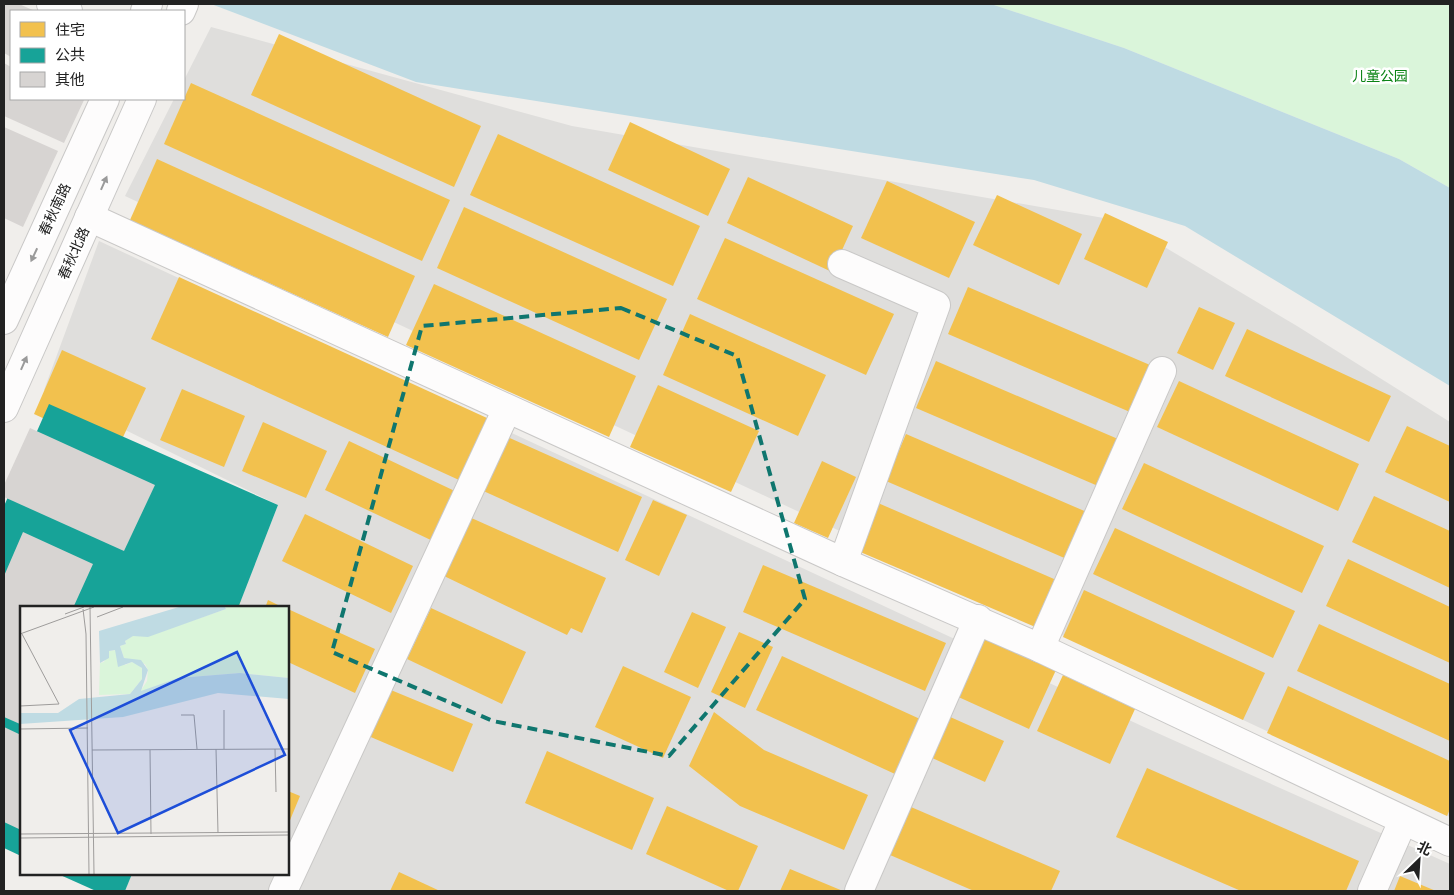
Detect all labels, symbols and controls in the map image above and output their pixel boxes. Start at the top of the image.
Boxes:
legend [10,10,185,100]
text: 住宅 [55,20,85,38]
text: 公共 [55,45,85,63]
park label: 儿童公园 [1352,67,1408,84]
text: 其他 [55,70,85,88]
one-way arrow [101,176,109,190]
street label: 春秋南路 [34,180,74,238]
street label: 春秋北路 [54,224,92,282]
one-way arrow [29,247,38,262]
one-way arrow [20,356,28,370]
inset map [20,606,289,875]
north arrow [1394,835,1444,885]
text: 北 [1415,837,1435,858]

